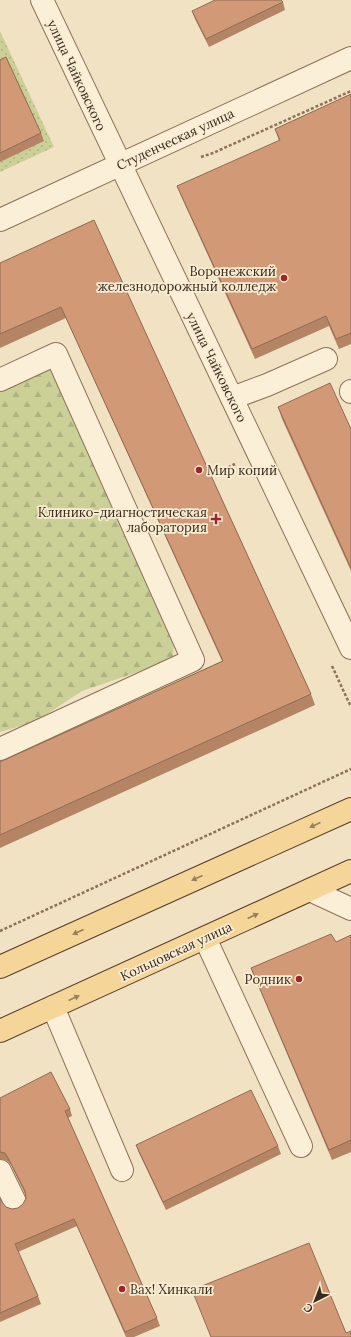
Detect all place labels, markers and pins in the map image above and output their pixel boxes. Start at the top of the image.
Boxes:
place label: Воронежский железнодорожный колледж [98,263,276,295]
marker: Воронежский железнодорожный колледж [279,273,289,283]
place label: Мир копий [207,462,277,479]
marker: Мир копий [194,465,204,475]
place label: Клинико-диагностическая лаборатория [38,504,207,536]
marker: Клинико-диагностическая лаборатория [210,513,222,525]
place label: Родник [245,971,291,988]
marker: Родник [294,974,304,984]
place label: Вах! Хинкали [130,1281,213,1298]
marker: Вах! Хинкали [117,1284,127,1294]

